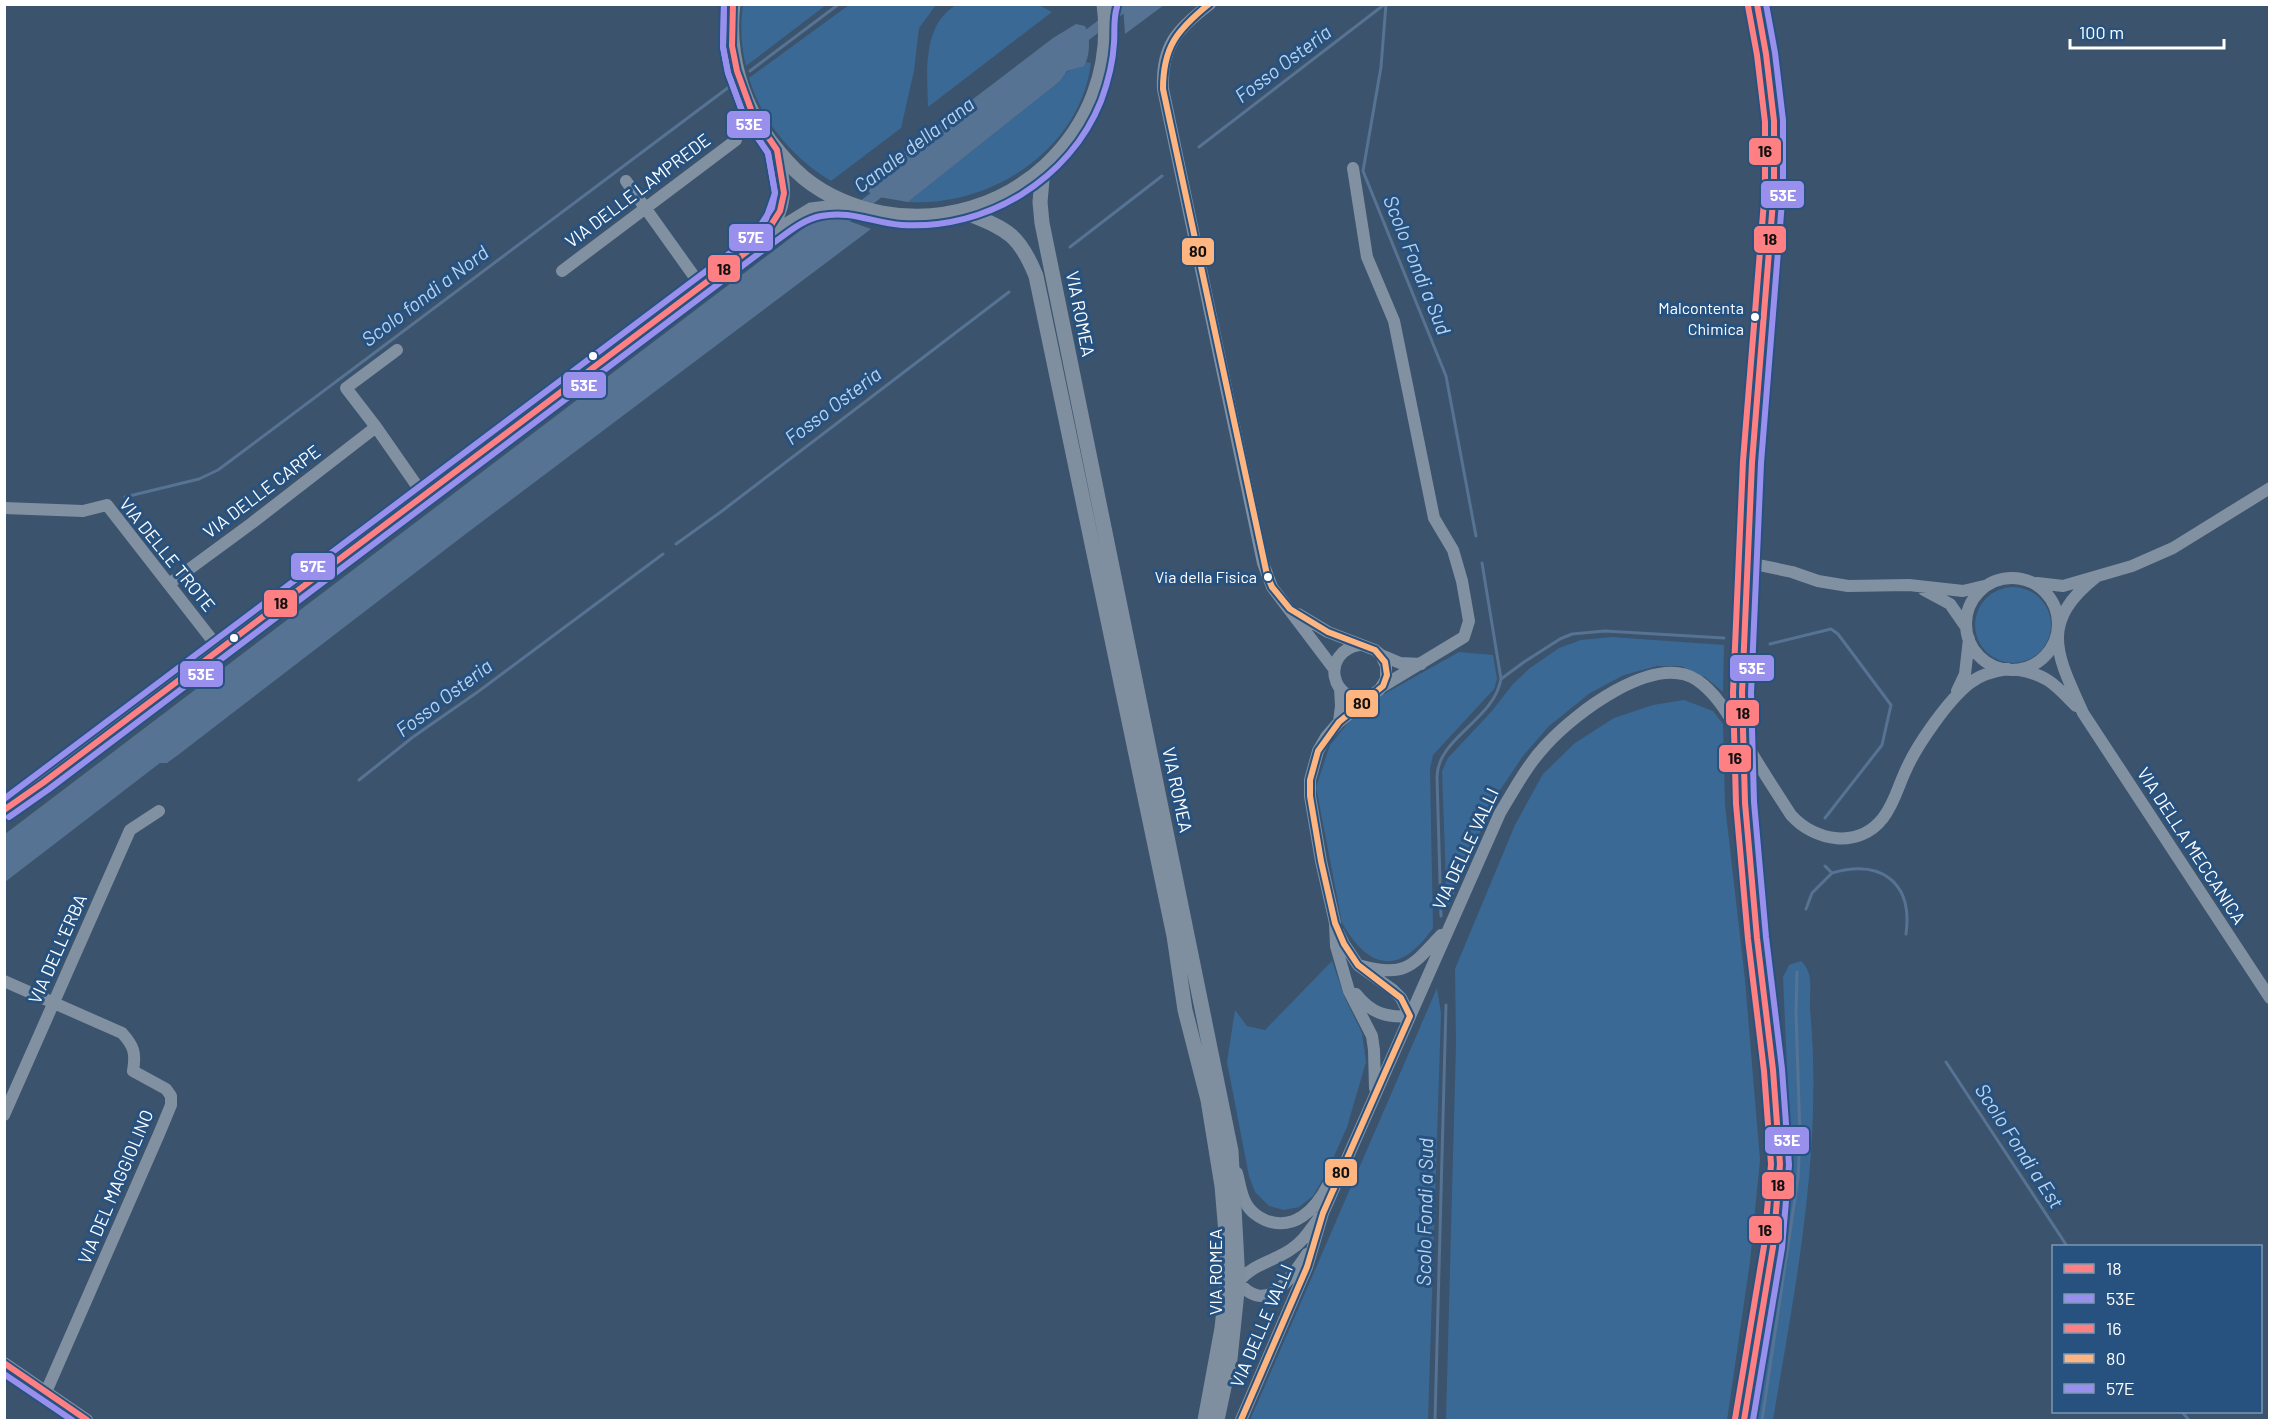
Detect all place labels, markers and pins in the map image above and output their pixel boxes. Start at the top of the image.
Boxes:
place label: Malcontenta Chimica [1658,298,1744,338]
marker: Malcontenta Chimica [1749,311,1761,323]
unlabelled marker [587,350,599,362]
place label: Via della Fisica [1155,567,1257,586]
marker: Via della Fisica [1262,571,1274,583]
unlabelled marker [228,632,240,644]

